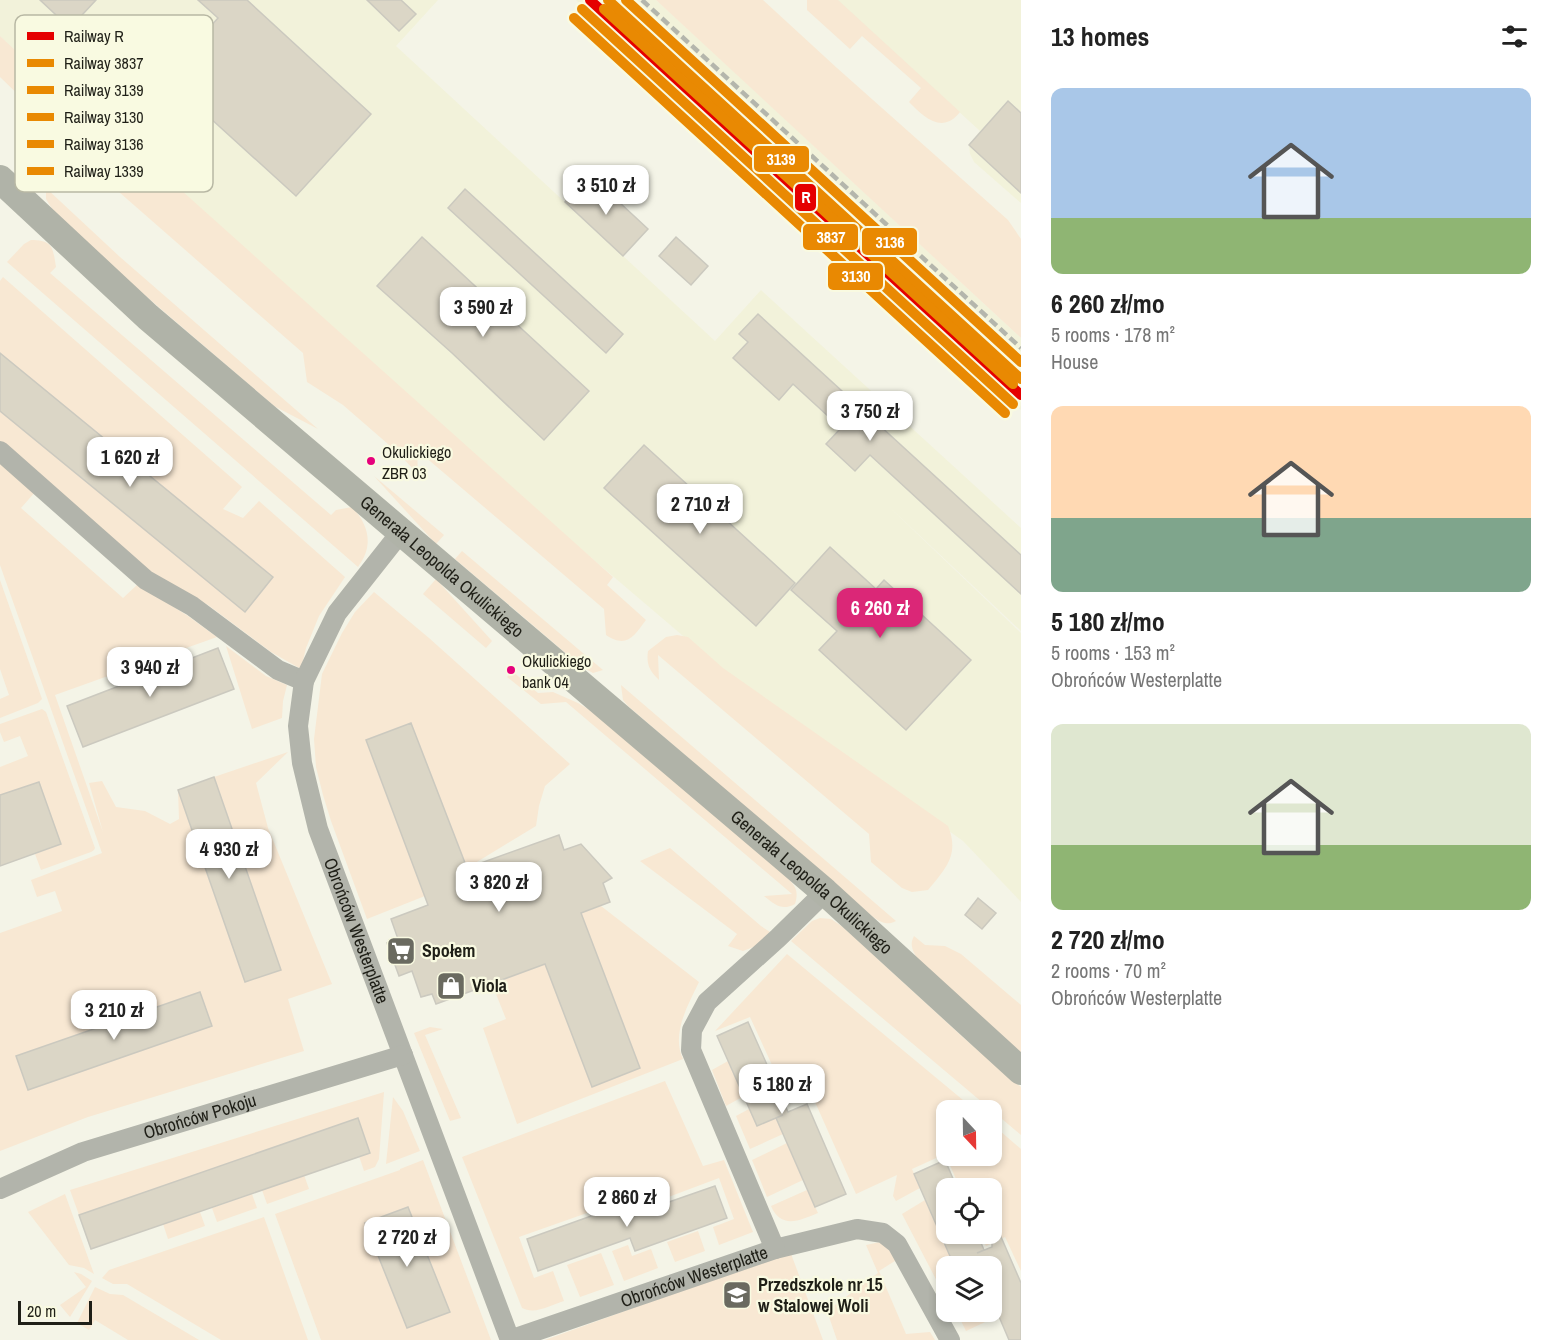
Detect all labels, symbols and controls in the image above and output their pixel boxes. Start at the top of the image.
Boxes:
legend [15,15,213,192]
text: 13 homes [1051,19,1149,54]
icon: filters [1498,20,1531,53]
text: Railway R [64,25,124,47]
text: Railway 3837 [64,52,144,74]
text: Railway 3139 [64,79,144,101]
text: Railway 3130 [64,106,144,128]
icon: home [1237,127,1345,235]
text: Railway 3136 [64,133,144,155]
line badge: 3139 [753,145,810,173]
text: 3139 [766,148,796,170]
text: Railway 1339 [64,160,144,182]
pin: 3 510 zł [544,165,668,216]
text: 3 510 zł [577,171,635,198]
line badge: R [794,183,817,212]
text: R [801,186,811,208]
line badge: 3837 [802,223,859,251]
text: 3837 [816,226,846,248]
line badge: 3136 [861,227,918,256]
text: 3136 [875,231,905,253]
line badge: 3130 [827,262,884,291]
text: 3130 [841,265,871,287]
text: 6 260 zł/mo [1051,286,1165,321]
pin: 3 590 zł [421,287,545,338]
text: 3 590 zł [454,293,512,320]
text: 5 rooms · 178 m² [1051,321,1175,348]
text: House [1051,348,1098,375]
pin: 3 750 zł [808,391,932,442]
text: 3 750 zł [841,397,899,424]
pin: 1 620 zł [68,437,192,488]
place label: Okulickiego ZBR 03 [382,441,451,484]
text: 1 620 zł [101,443,159,470]
icon: home [1237,445,1345,553]
marker: Okulickiego ZBR 03 [365,455,377,467]
pin: 2 710 zł [638,484,762,535]
street label: Generała Leopolda Okulickiego [355,489,530,643]
text: 2 710 zł [671,490,729,517]
pin: 6 260 zł [818,588,942,639]
text: 6 260 zł [851,594,909,621]
text: 5 180 zł/mo [1051,604,1165,639]
text: 5 rooms · 153 m² [1051,639,1175,666]
pin: 3 940 zł [88,647,212,698]
place label: Okulickiego bank 04 [522,650,591,693]
text: 3 940 zł [121,653,179,680]
marker: Okulickiego bank 04 [505,664,517,676]
text: Obrońców Westerplatte [1051,666,1222,693]
icon: home [1237,763,1345,871]
street label: Generała Leopolda Okulickiego [725,804,898,960]
pin: 4 930 zł [167,829,291,880]
text: 4 930 zł [200,835,258,862]
street label: Obrońców Westerplatte [318,854,395,1007]
pin: 3 820 zł [437,862,561,913]
text: 3 820 zł [470,868,528,895]
text: 2 720 zł/mo [1051,922,1165,957]
supermarket icon: Społem [385,935,417,967]
place label: Społem [422,938,475,963]
text: 2 rooms · 70 m² [1051,957,1166,984]
shop icon: Viola [435,970,467,1002]
place label: Viola [472,973,508,998]
text: Obrońców Westerplatte [1051,984,1222,1011]
pin: 3 210 zł [52,990,176,1041]
text: 3 210 zł [85,996,143,1023]
pin: 5 180 zł [720,1064,844,1115]
text: 5 180 zł [753,1070,811,1097]
street label: Obrońców Pokoju [140,1087,259,1145]
north arrow [936,1100,1002,1166]
map controls [936,1100,1002,1322]
pin: 2 860 zł [565,1177,689,1228]
button: locate [936,1178,1002,1244]
text: 2 860 zł [598,1183,656,1210]
pin: 2 720 zł [345,1217,469,1268]
text: 2 720 zł [378,1223,436,1250]
street label: Obrońców Westerplatte [617,1239,771,1313]
button: layers [936,1256,1002,1322]
place label: Przedszkole nr 15 w Stalowej Woli [758,1272,883,1318]
school or university icon: Przedszkole nr 15 w Stalowej Woli [721,1279,753,1311]
scale bar [18,1298,92,1326]
text: 20 m [27,1300,56,1322]

